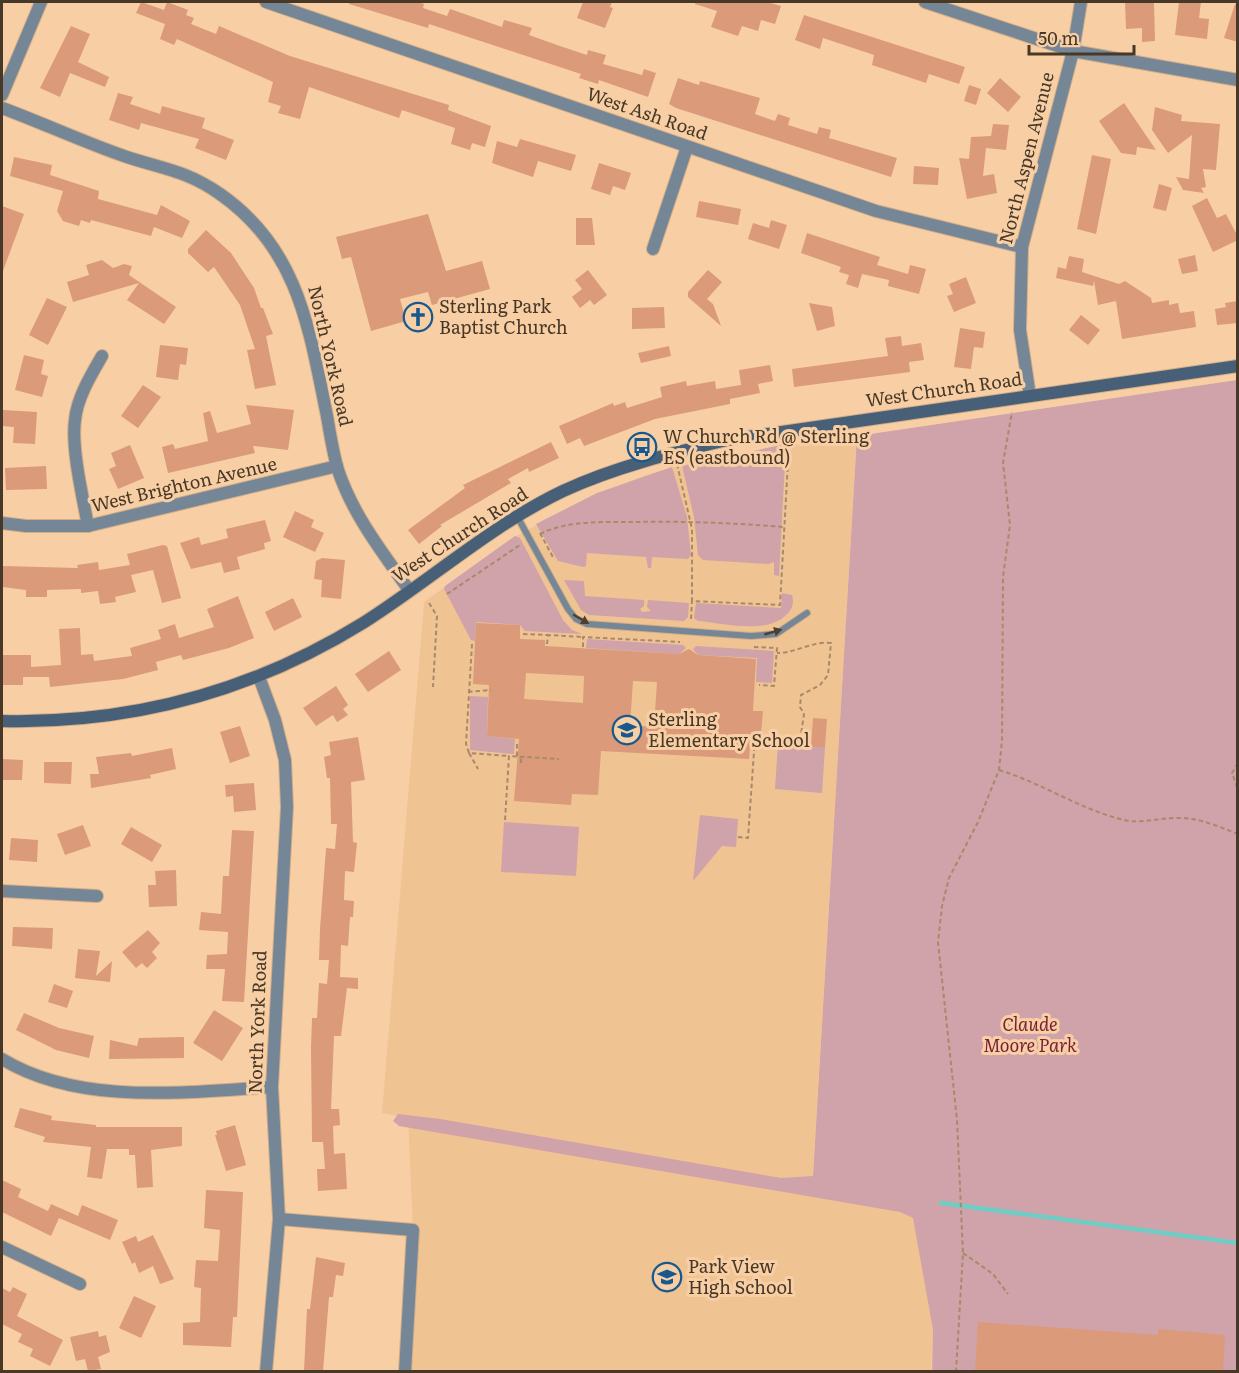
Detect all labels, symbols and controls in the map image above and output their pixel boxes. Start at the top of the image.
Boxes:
scale bar [1029,18,1134,56]
text: 50 m [1038,24,1079,51]
street label: North Aspen Avenue [991,69,1060,246]
street label: West Ash Road [583,79,712,146]
street label: North York Road [302,283,361,429]
place label: Sterling Park Baptist Church [439,292,568,340]
church icon: Sterling Park Baptist Church [402,301,434,333]
street label: West Church Road [864,364,1024,413]
place label: W Church Rd @ Sterling ES (eastbound) [663,422,870,470]
bus stop icon: W Church Rd @ Sterling ES (eastbound) [626,431,658,463]
street label: West Brighton Avenue [88,449,279,518]
street label: West Church Road [386,480,533,588]
one-way arrow [573,614,589,625]
one-way arrow [764,627,782,636]
place label: Sterling Elementary School [648,705,810,753]
school or university icon: Sterling Elementary School [611,714,643,746]
street label: North York Road [241,950,273,1094]
park label: Claude Moore Park [983,1010,1077,1058]
place label: Park View High School [688,1252,793,1300]
school or university icon: Park View High School [651,1261,683,1293]

